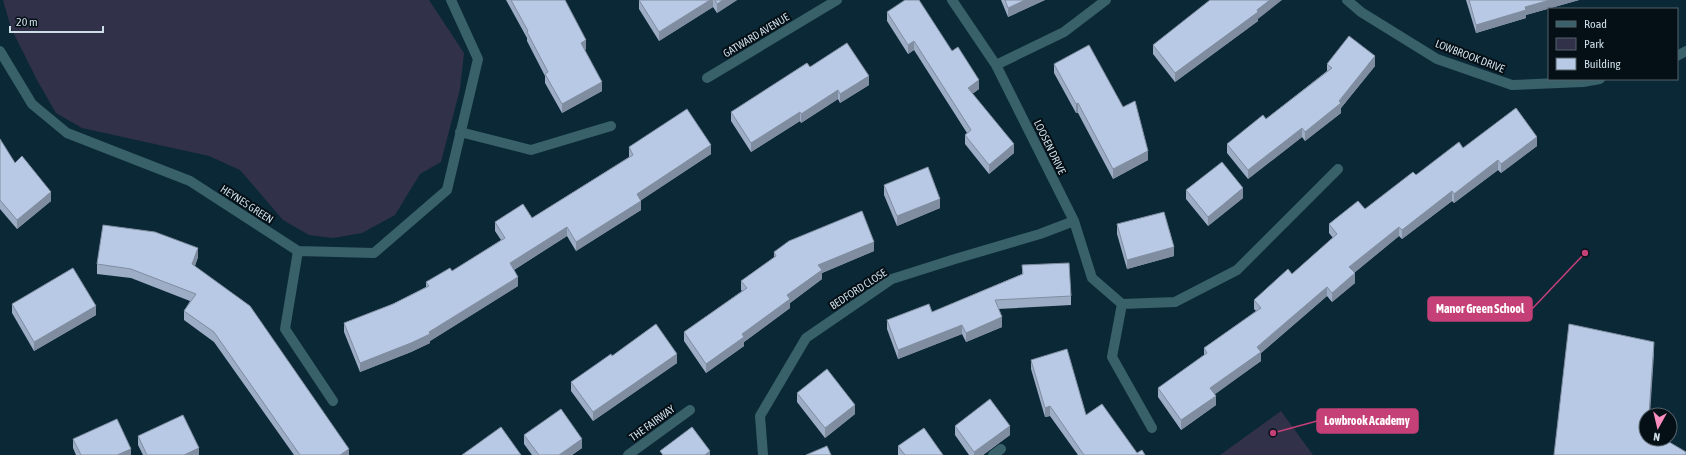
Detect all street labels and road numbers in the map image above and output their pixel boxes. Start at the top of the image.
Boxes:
street label: GATWARD AVENUE [721,10,791,59]
street label: LOWBROOK DRIVE [1434,37,1507,75]
street label: LOOSEN DRIVE [1032,118,1068,176]
street label: HEYNES GREEN [218,183,276,225]
street label: BEDFORD CLOSE [828,266,889,312]
street label: THE FAIRWAY [627,403,677,443]

